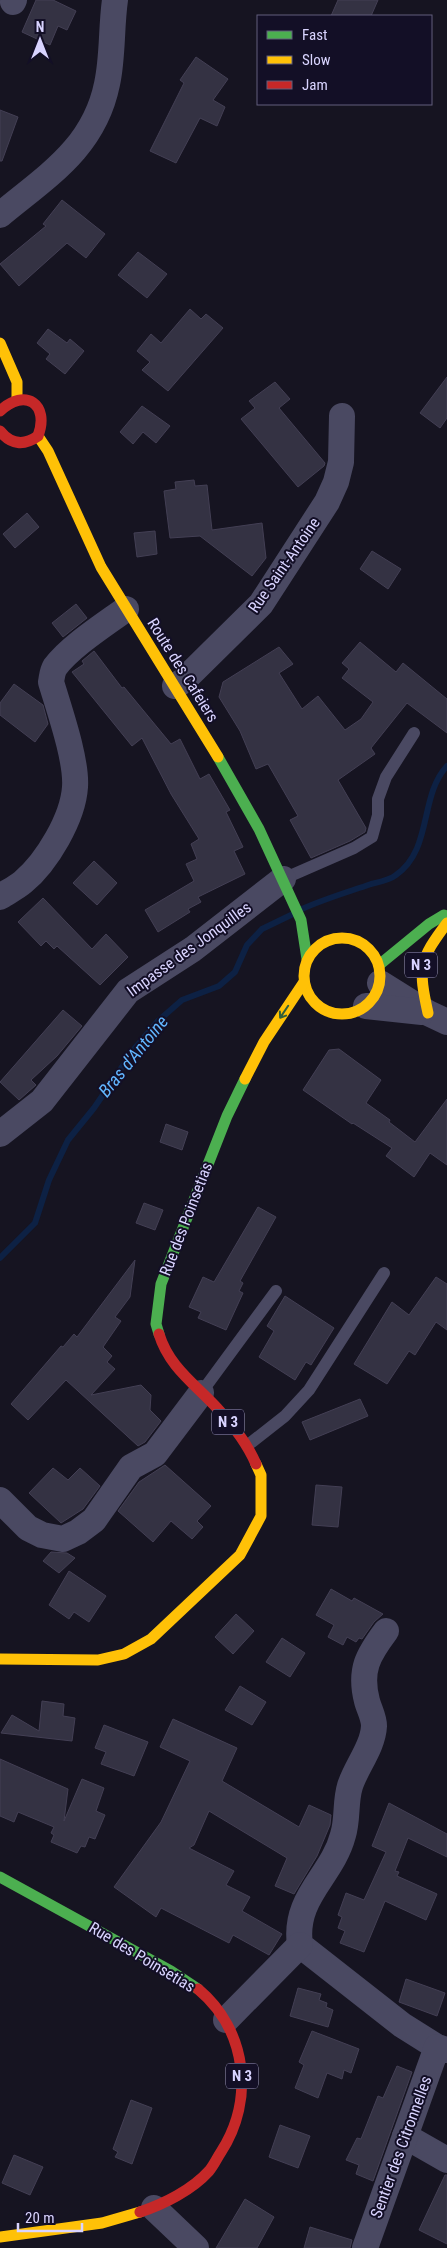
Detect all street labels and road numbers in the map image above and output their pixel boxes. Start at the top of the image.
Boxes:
street label: Rue Saint-Antoine [244,514,324,616]
street label: Route des Cafeiers [143,614,223,726]
street label: Impasse des Jonquilles [123,898,255,1000]
road number: N 3 [405,952,437,978]
street label: Rue des Poinsetias [156,1159,216,1279]
road number: N 3 [212,1410,244,1434]
street label: Rue des Poinsetias [86,1918,198,1996]
road number: N 3 [226,2064,258,2088]
street label: Sentier des Citronnelles [366,2073,436,2221]

